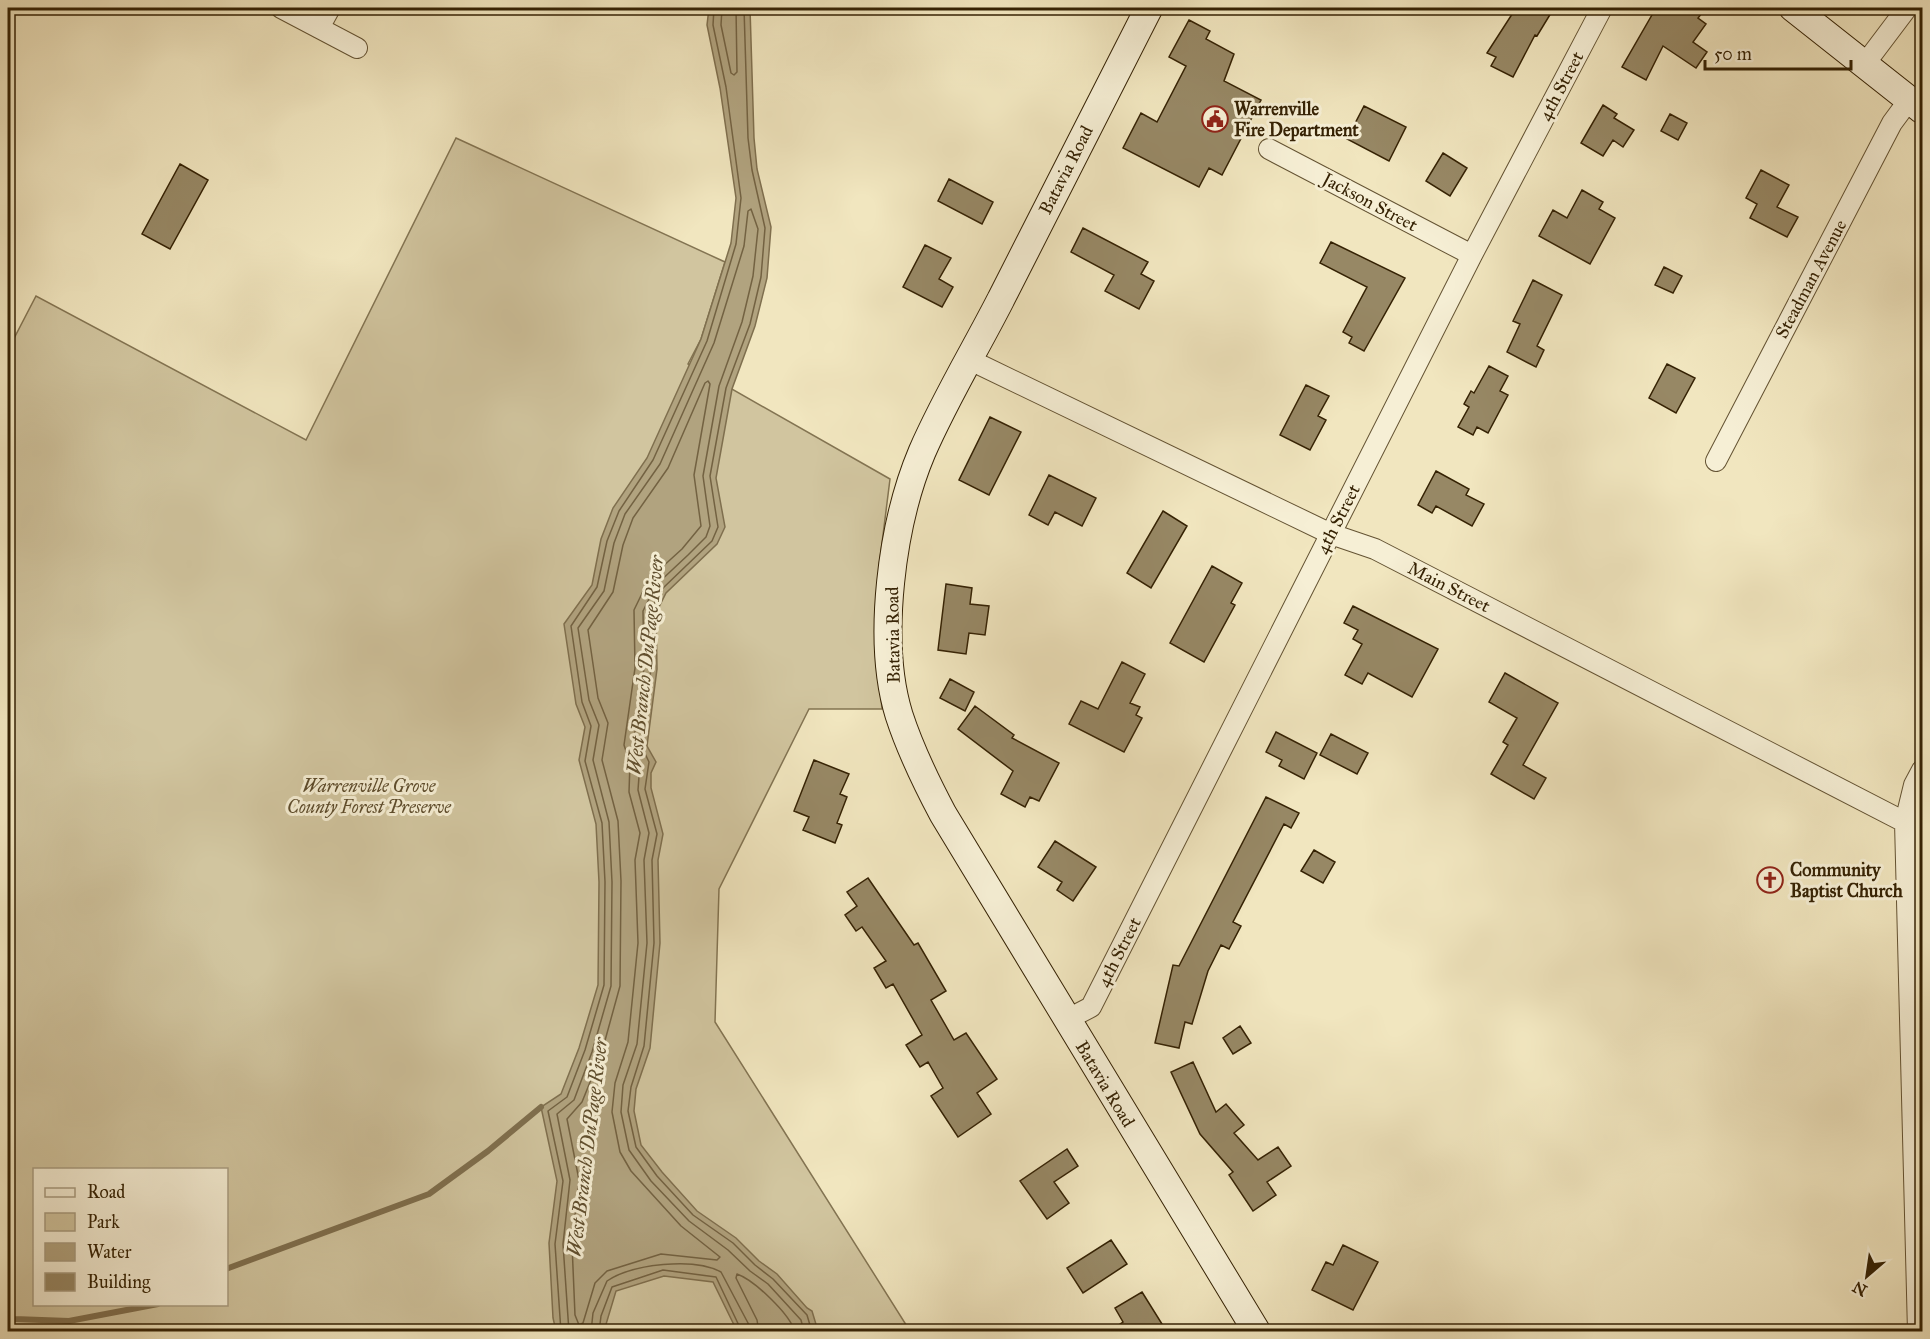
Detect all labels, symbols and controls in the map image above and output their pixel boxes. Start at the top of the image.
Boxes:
scale bar [1705,33,1850,71]
text: 50 m [1714,43,1752,65]
street label: 4th Street [1534,47,1589,124]
place label: Warrenville Fire Department [1234,98,1359,142]
public building icon: Warrenville Fire Department [1200,104,1230,134]
street label: Batavia Road [1034,122,1098,218]
street label: Jackson Street [1316,167,1422,237]
street label: Steadman Avenue [1770,216,1852,342]
street label: 4th Street [1311,480,1365,557]
water label: West Branch DuPage River [622,553,669,776]
street label: Main Street [1404,557,1494,617]
street label: Batavia Road [881,586,905,684]
park label: Warrenville Grove County Forest Preserve [287,775,452,818]
place label: Community Baptist Church [1790,859,1904,903]
church icon: Community Baptist Church [1755,865,1785,895]
street label: 4th Street [1092,913,1146,990]
water label: West Branch DuPage River [562,1035,613,1258]
street label: Batavia Road [1071,1037,1139,1131]
legend [33,1168,228,1306]
text: Road [87,1181,125,1203]
text: Park [87,1211,120,1233]
text: Water [87,1241,132,1263]
north arrow [1837,1246,1897,1306]
text: Building [87,1271,151,1294]
text: N [1849,1277,1871,1300]

